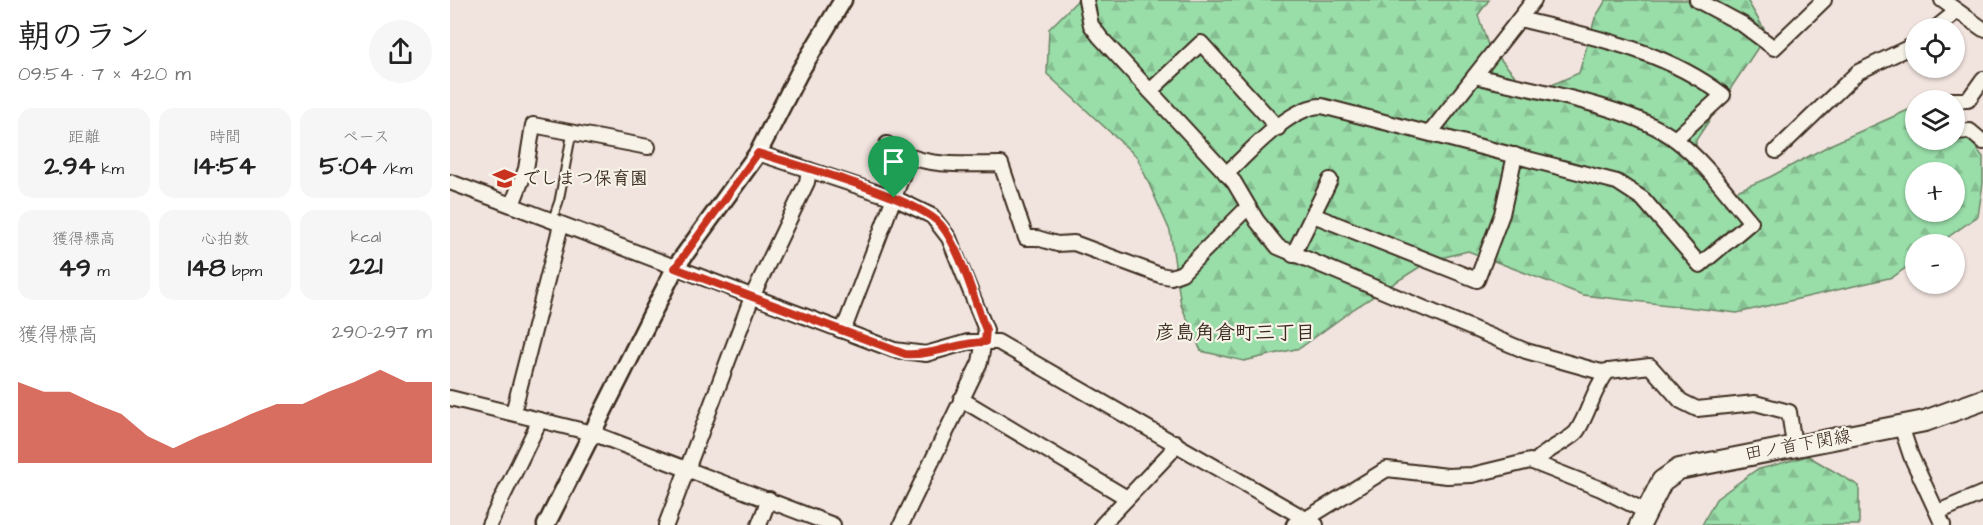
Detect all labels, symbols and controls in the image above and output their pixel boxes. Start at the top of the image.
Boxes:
text: 朝のラン [18,14,150,60]
map controls [1905,18,1965,294]
button: locate [1905,18,1965,78]
button: share [369,20,432,83]
text: 09:54 · 7 × 420 m [18,60,191,88]
button: layers [1905,90,1965,150]
text: 距離 [68,126,100,148]
text: 時間 [209,126,241,148]
text: ペース [342,126,390,148]
pin [868,136,919,198]
icon: arrive [877,145,910,178]
text: 2.94 [44,148,95,184]
text: 14:54 [194,148,256,184]
text: 5:04 [320,148,376,184]
text: km [95,158,124,180]
text: /km [376,158,412,180]
button: + [1905,162,1965,222]
school or university icon: でしまつ保育園 [491,165,517,191]
place label: でしまつ保育園 [522,166,648,191]
text: kcal [351,226,381,248]
text: 獲得標高 [52,228,116,250]
text: 心拍数 [201,228,249,250]
button: − [1905,234,1965,294]
text: 221 [349,248,383,284]
text: 49 [58,250,91,286]
text: 148 [188,250,226,286]
text: m [91,260,110,282]
text: bpm [226,260,262,282]
text: 290–297 m [332,318,432,346]
district label: 彦島角倉町三丁目 [1155,319,1315,347]
text: 獲得標高 [18,321,98,349]
street label: 田ノ首下関線 [1743,423,1853,467]

